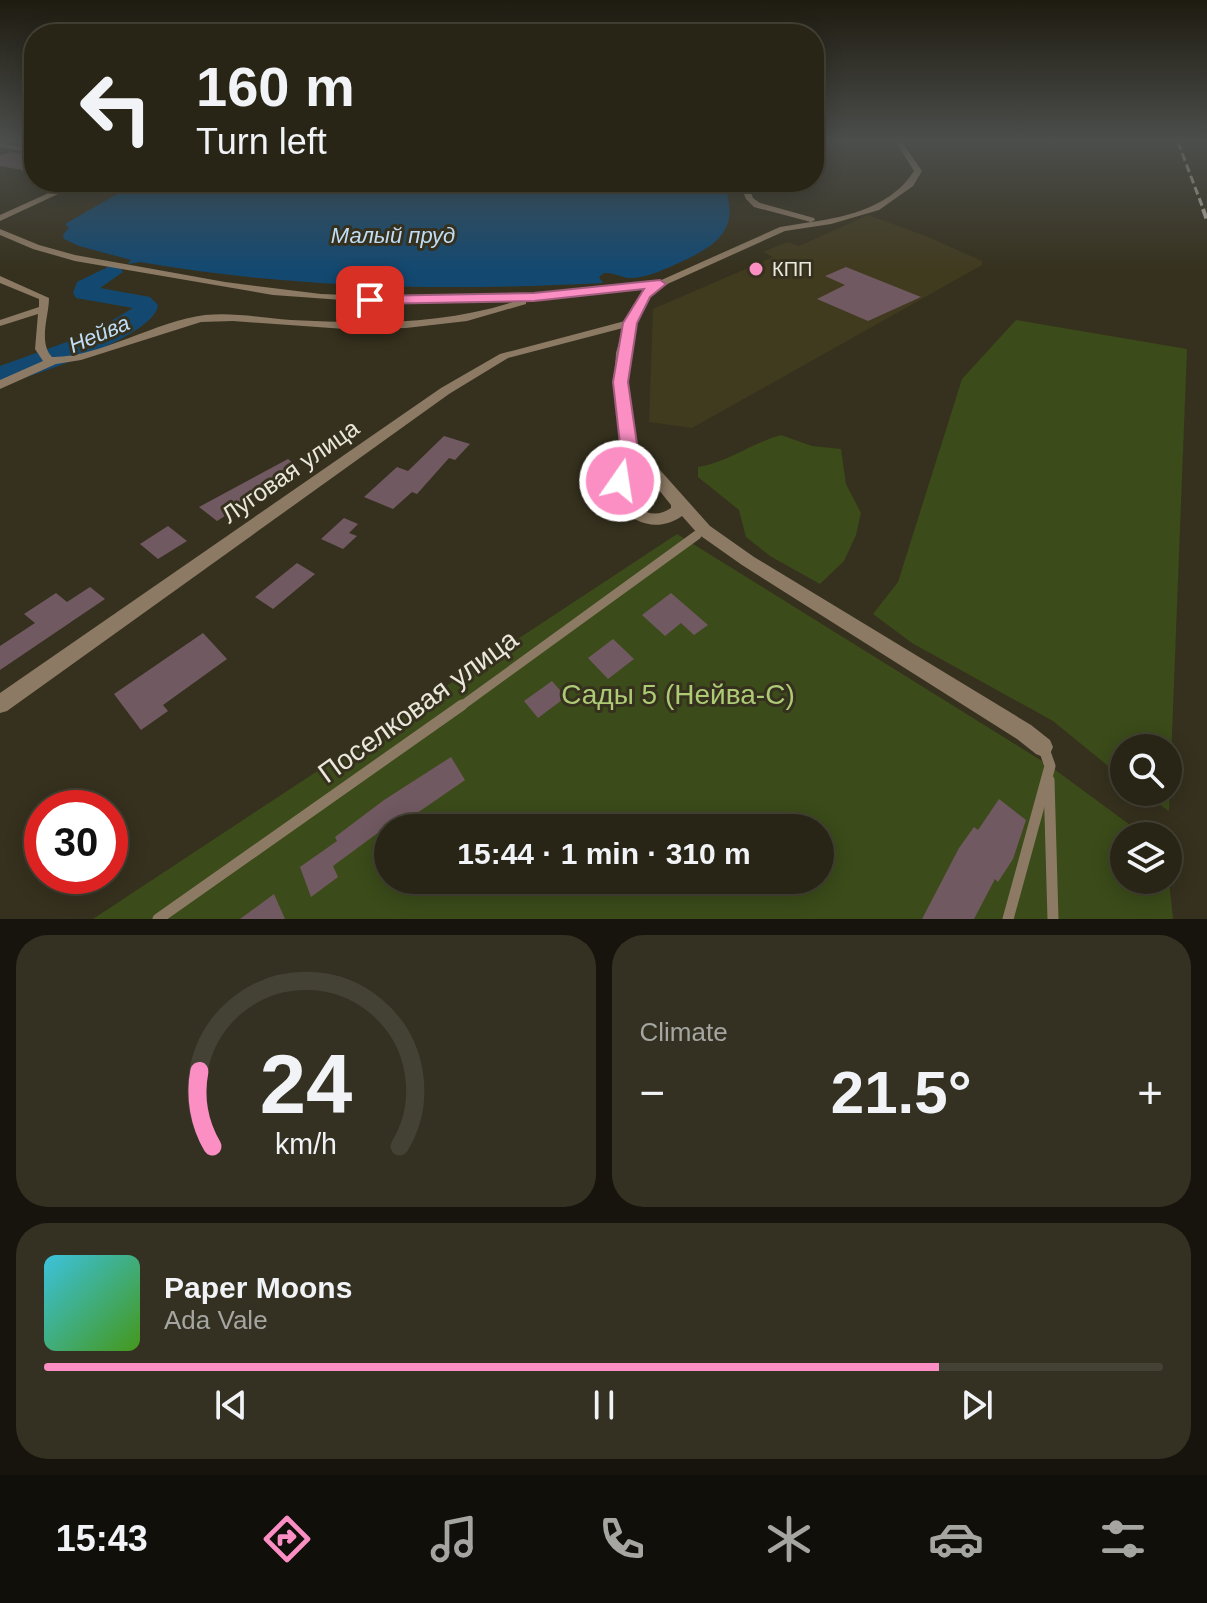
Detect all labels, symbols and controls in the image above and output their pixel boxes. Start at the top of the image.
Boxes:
text: 160 m [196,55,355,118]
icon: left [64,56,168,160]
text: Turn left [196,121,327,162]
water label: Малый пруд [331,223,455,248]
place label: КПП [772,258,812,280]
marker: КПП [747,260,765,278]
pin [336,266,404,334]
icon: arrive [348,278,392,322]
water label: Нейва [65,310,133,358]
street label: Луговая улица [216,413,364,528]
position arrow [578,439,662,523]
street label: Поселковая улица [312,623,524,789]
park label: Сады 5 (Нейва-С) [561,679,795,710]
map controls [1110,734,1182,894]
button: search [1110,734,1182,806]
speed limit sign: 30 [24,790,128,894]
button: layers [1110,822,1182,894]
text: 15:44 · 1 min · 310 m [457,837,751,870]
text: Climate [640,1017,728,1047]
text: 24 [259,1038,352,1131]
text: 21.5° [831,1059,972,1126]
text: − [640,1068,665,1117]
text: + [1137,1068,1163,1117]
text: km/h [275,1128,337,1160]
text: Paper Moons [164,1271,352,1304]
text: Ada Vale [164,1305,268,1335]
icon: previous [209,1383,253,1427]
icon: pause [582,1383,626,1427]
icon: next [955,1383,999,1427]
icon: directions [259,1511,315,1567]
icon: music [426,1511,482,1567]
icon: phone [594,1511,650,1567]
icon: climate [761,1511,817,1567]
icon: car [928,1511,984,1567]
icon: filters [1095,1511,1151,1567]
text: 15:43 [56,1518,148,1559]

